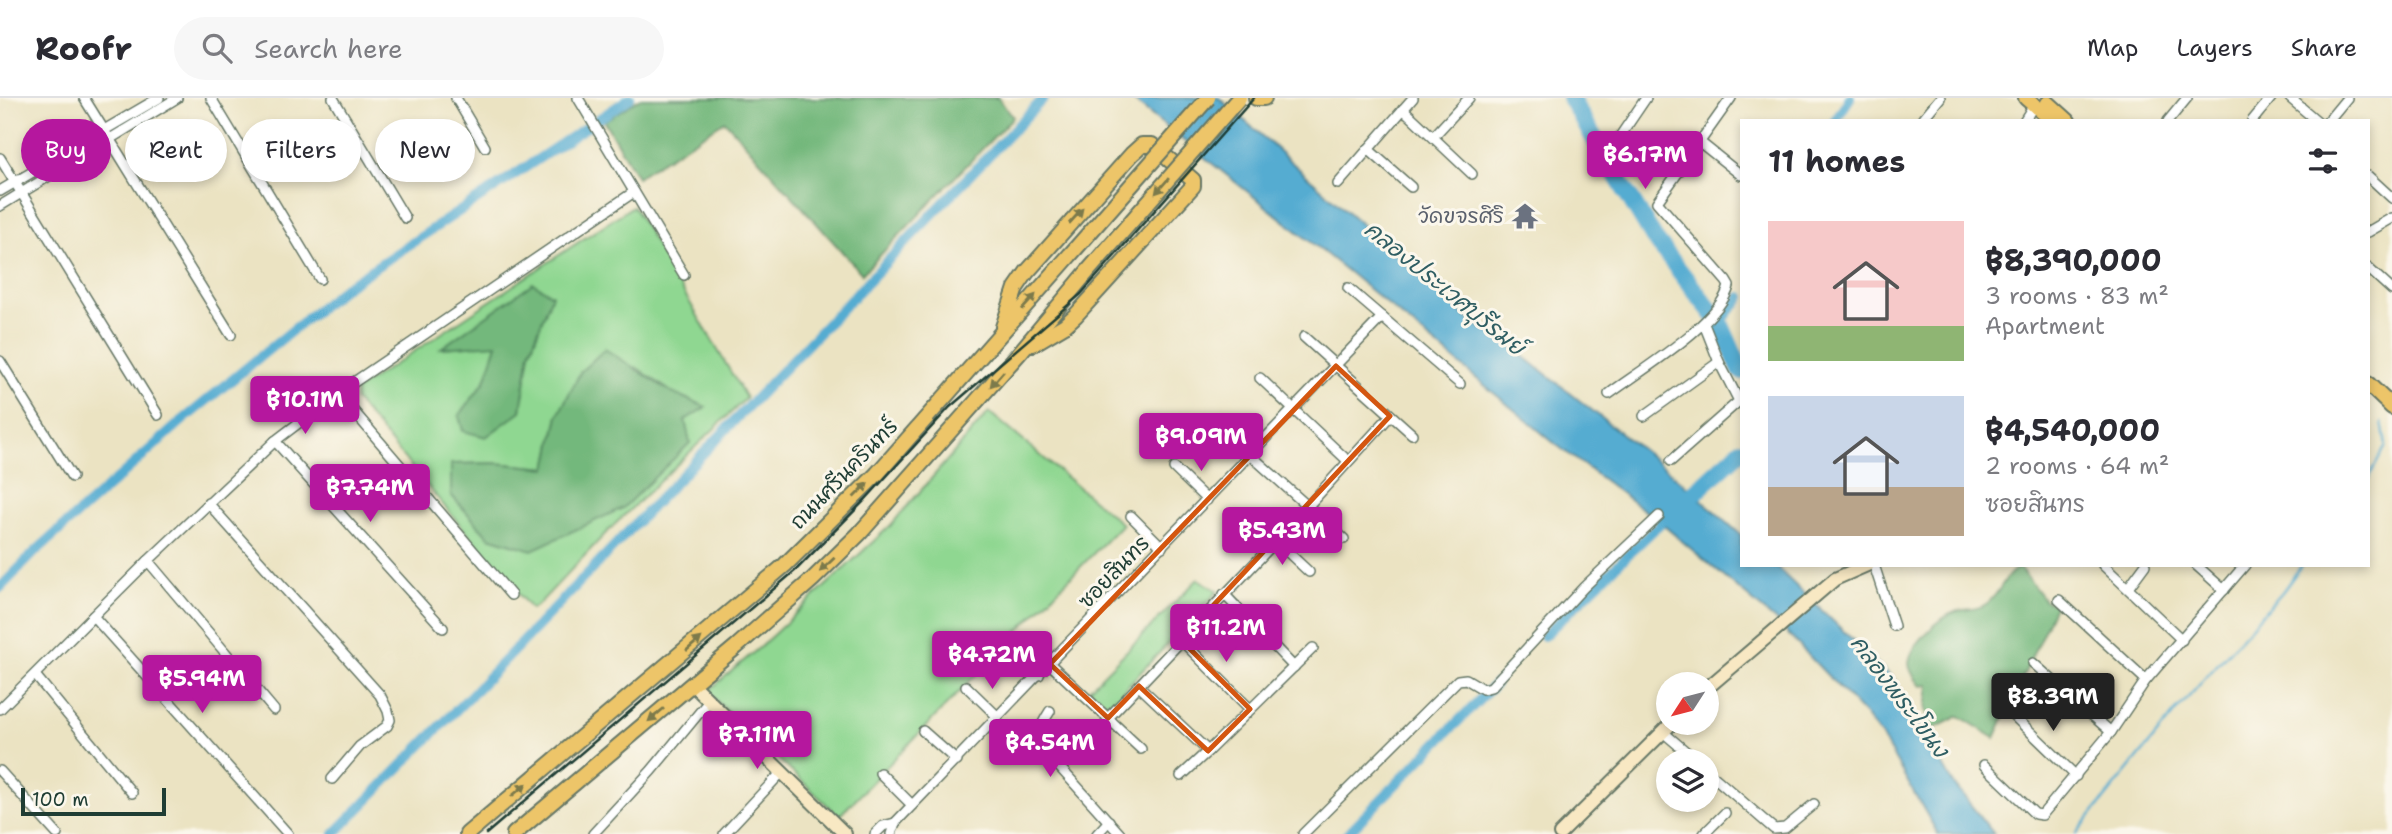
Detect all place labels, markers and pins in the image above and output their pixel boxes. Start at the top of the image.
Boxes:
pin: ฿6.17M [1588,132,1702,191]
temple icon: วัดขจรศิริ [1510,201,1540,231]
place label: วัดขจรศิริ [1418,202,1504,230]
pin: ฿10.1M [248,376,362,436]
pin: ฿9.09M [1144,414,1258,473]
pin: ฿7.74M [313,464,427,524]
pin: ฿5.43M [1225,508,1339,567]
pin: ฿11.2M [1169,604,1283,664]
pin: ฿4.72M [935,632,1049,691]
pin: ฿5.94M [145,656,259,715]
pin: ฿8.39M [1996,674,2110,733]
pin: ฿7.11M [700,712,814,771]
pin: ฿4.54M [993,720,1107,779]

